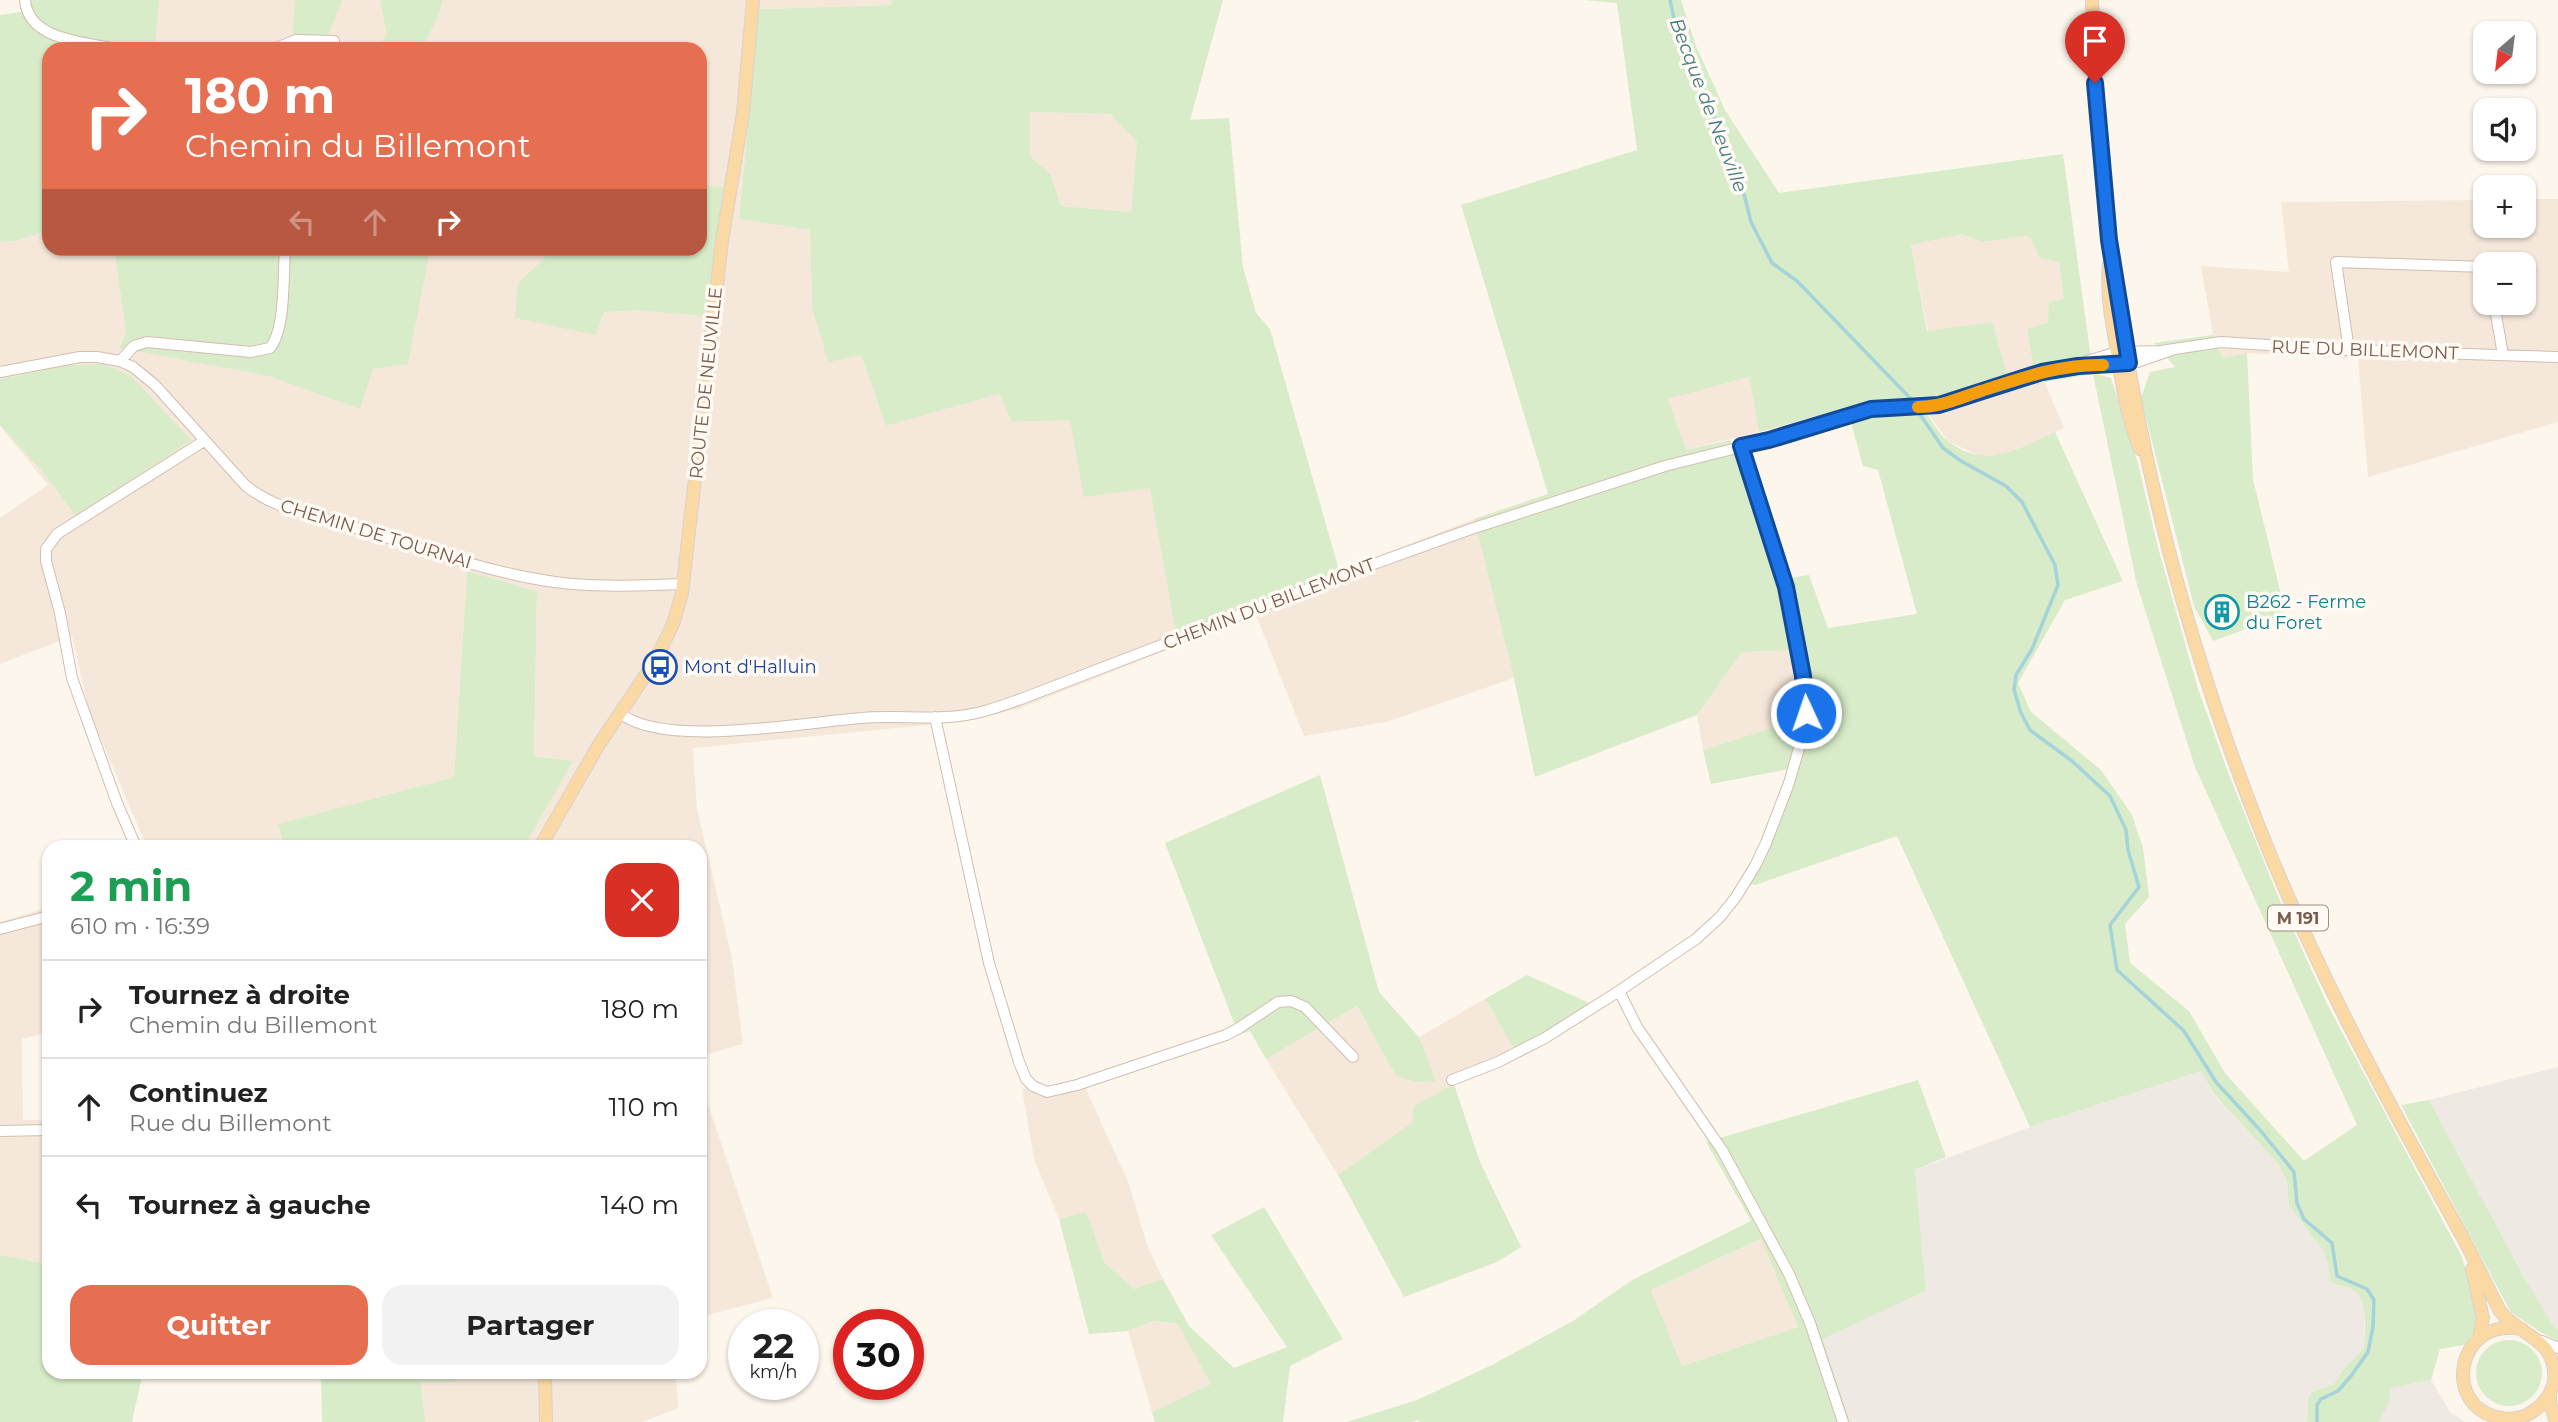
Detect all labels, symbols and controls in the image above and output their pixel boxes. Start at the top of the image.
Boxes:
pin [2065,11,2125,83]
water label: Becque de Neuville [1665,15,1752,195]
north arrow [2473,21,2536,84]
map controls [2473,21,2536,315]
icon: arrive [2076,22,2114,60]
text: 180 m [185,66,335,125]
icon: right [70,70,161,161]
button: sound [2473,98,2536,161]
text: Chemin du Billemont [185,126,531,165]
button: + [2473,175,2536,238]
icon: left [283,203,321,241]
icon: ahead [356,203,394,241]
icon: right [429,203,467,241]
button: − [2473,252,2536,315]
street label: ROUTE DE NEUVILLE [685,286,727,480]
street label: RUE DU BILLEMONT [2271,336,2460,364]
street label: CHEMIN DE TOURNAI [278,494,474,574]
street label: CHEMIN DU BILLEMONT [1160,553,1378,655]
place label: B262 - Ferme du Foret [2246,591,2366,634]
building icon: B262 - Ferme du Foret [2203,593,2241,631]
bus stop icon: Mont d'Halluin [641,648,679,686]
place label: Mont d'Halluin [684,656,817,678]
position arrow [1769,676,1843,750]
text: 2 min [70,860,192,912]
button: close [605,863,679,937]
road number: M 191 [2268,906,2328,930]
text: 610 m · 16:39 [70,912,210,940]
text: Tournez à droite [129,979,350,1011]
icon: right [70,990,108,1028]
text: 180 m [601,993,679,1025]
text: Chemin du Billemont [129,1011,378,1039]
text: Continuez [129,1077,268,1109]
icon: ahead [70,1088,108,1126]
text: 110 m [609,1091,679,1123]
text: Rue du Billemont [129,1109,332,1137]
icon: left [70,1186,108,1224]
text: Tournez à gauche [129,1189,371,1221]
text: 140 m [601,1189,679,1221]
button: Quitter [70,1285,368,1365]
button: Partager [382,1285,679,1365]
speed limit sign: 30 [833,1309,924,1400]
text: 22 [753,1324,794,1367]
text: km/h [749,1361,798,1383]

